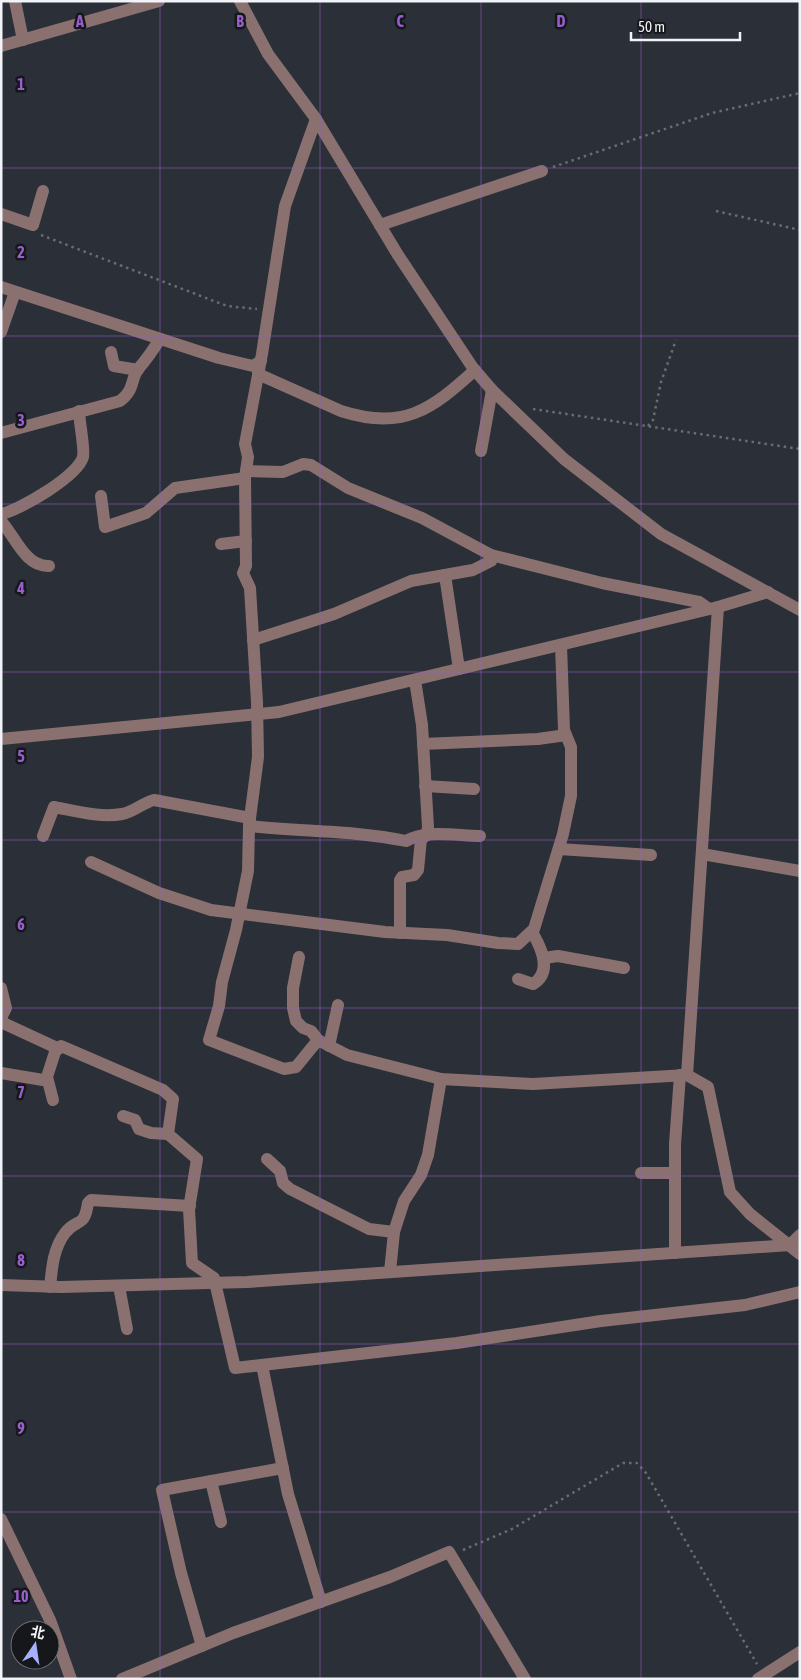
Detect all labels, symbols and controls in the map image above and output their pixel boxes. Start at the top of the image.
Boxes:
scale bar [631,10,740,42]
text: A [75,12,84,30]
text: B [236,12,244,30]
text: C [396,12,404,30]
text: D [557,12,566,30]
text: 50 m [638,18,665,35]
text: 1 [17,75,25,93]
text: 2 [17,243,25,261]
text: 3 [17,411,25,429]
text: 4 [16,579,25,597]
text: 5 [17,747,25,765]
text: 6 [17,915,25,933]
text: 7 [17,1083,25,1101]
text: 8 [17,1251,25,1269]
text: 9 [17,1419,25,1437]
text: 10 [13,1587,29,1605]
north arrow [10,1620,60,1670]
text: 北 [29,1623,47,1642]

